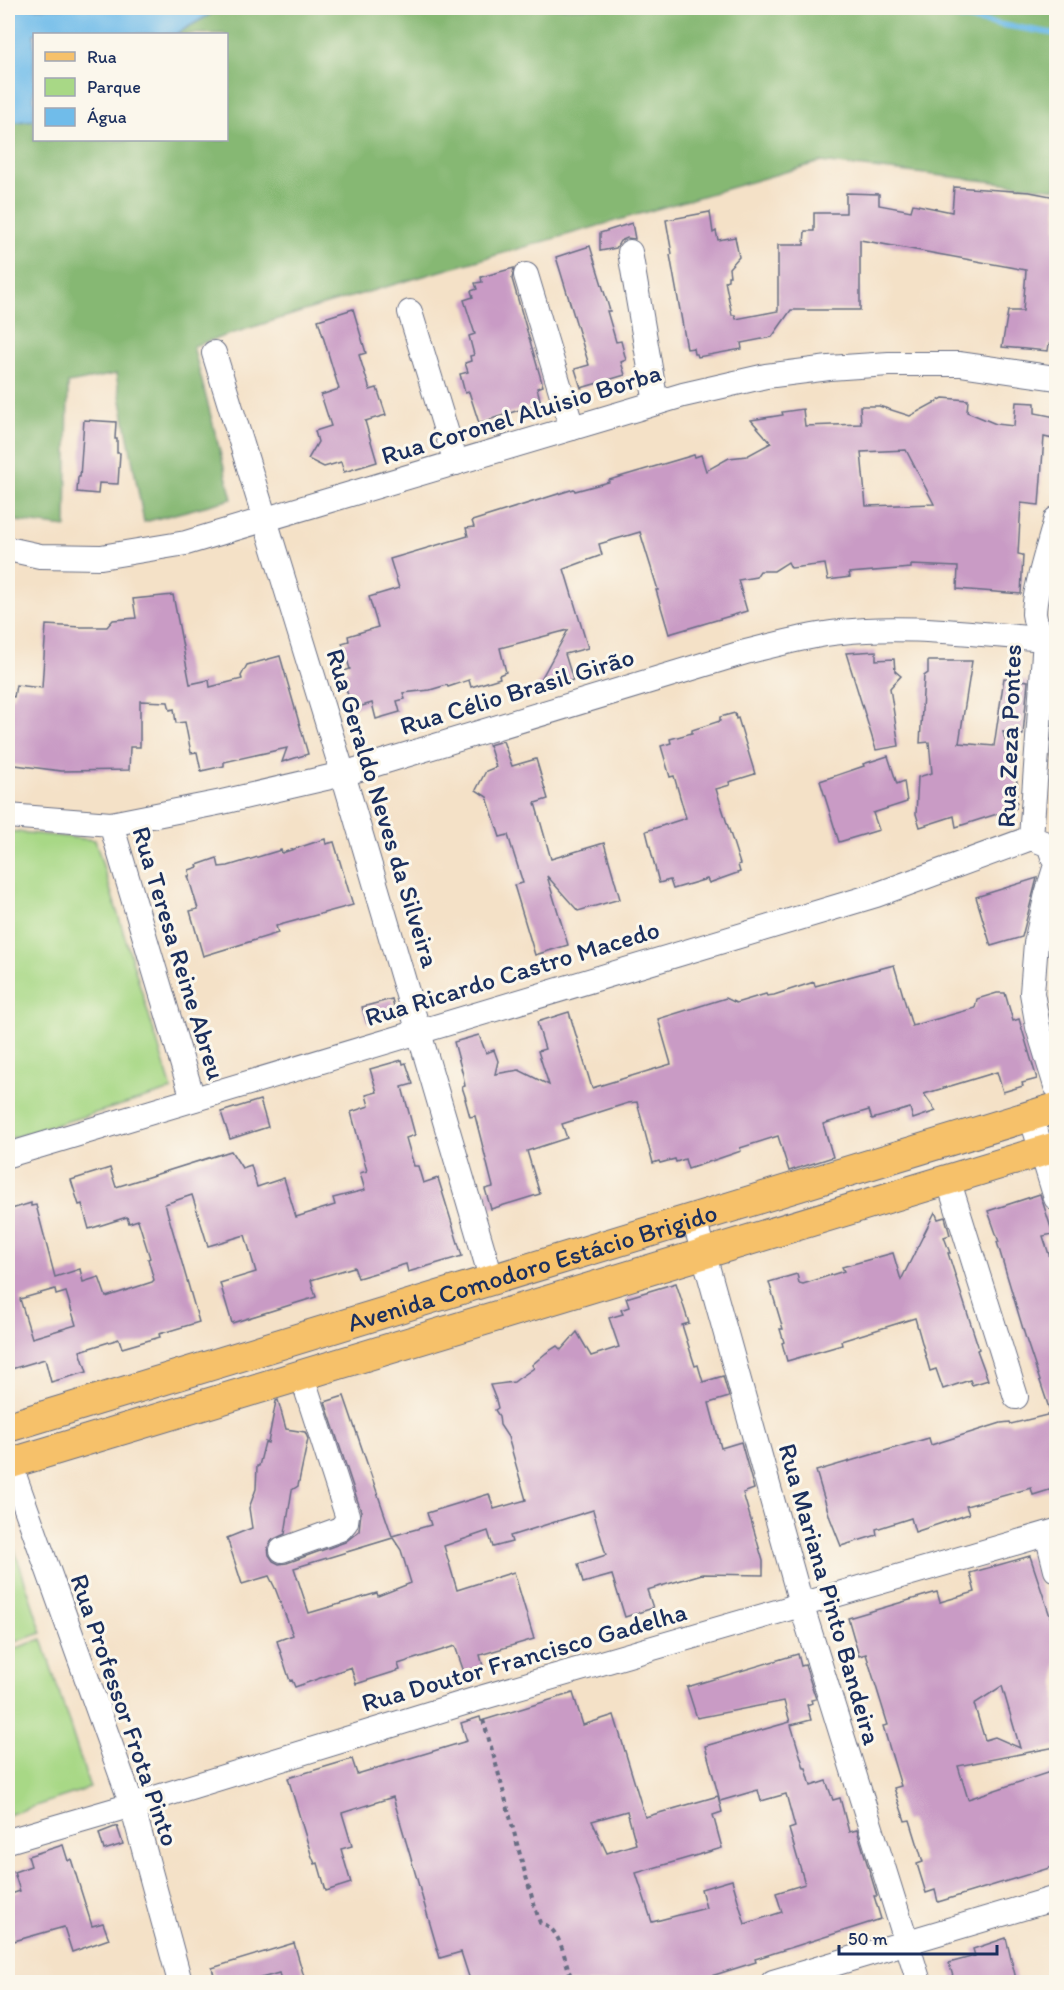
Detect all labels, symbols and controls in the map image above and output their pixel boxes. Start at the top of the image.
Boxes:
legend [33,33,228,141]
text: Rua [87,46,117,68]
text: Parque [87,76,141,98]
text: Água [87,106,127,128]
street label: Rua Coronel Aluisio Borba [377,356,665,472]
street label: Rua Célio Brasil Girão [396,640,638,742]
street label: Rua Zeza Pontes [990,644,1028,828]
street label: Rua Geraldo Neves da Silveira [319,645,447,972]
street label: Rua Teresa Reine Abreu [125,822,233,1084]
street label: Rua Ricardo Castro Macedo [361,913,663,1033]
street label: Avenida Comodoro Estácio Brigido [344,1196,721,1339]
street label: Rua Mariana Pinto Bandeira [772,1440,889,1749]
street label: Rua Professor Frota Pinto [63,1570,187,1850]
street label: Rua Doutor Francisco Gadelha [358,1595,690,1719]
scale bar [839,1918,996,1956]
text: 50 m [848,1928,888,1950]

